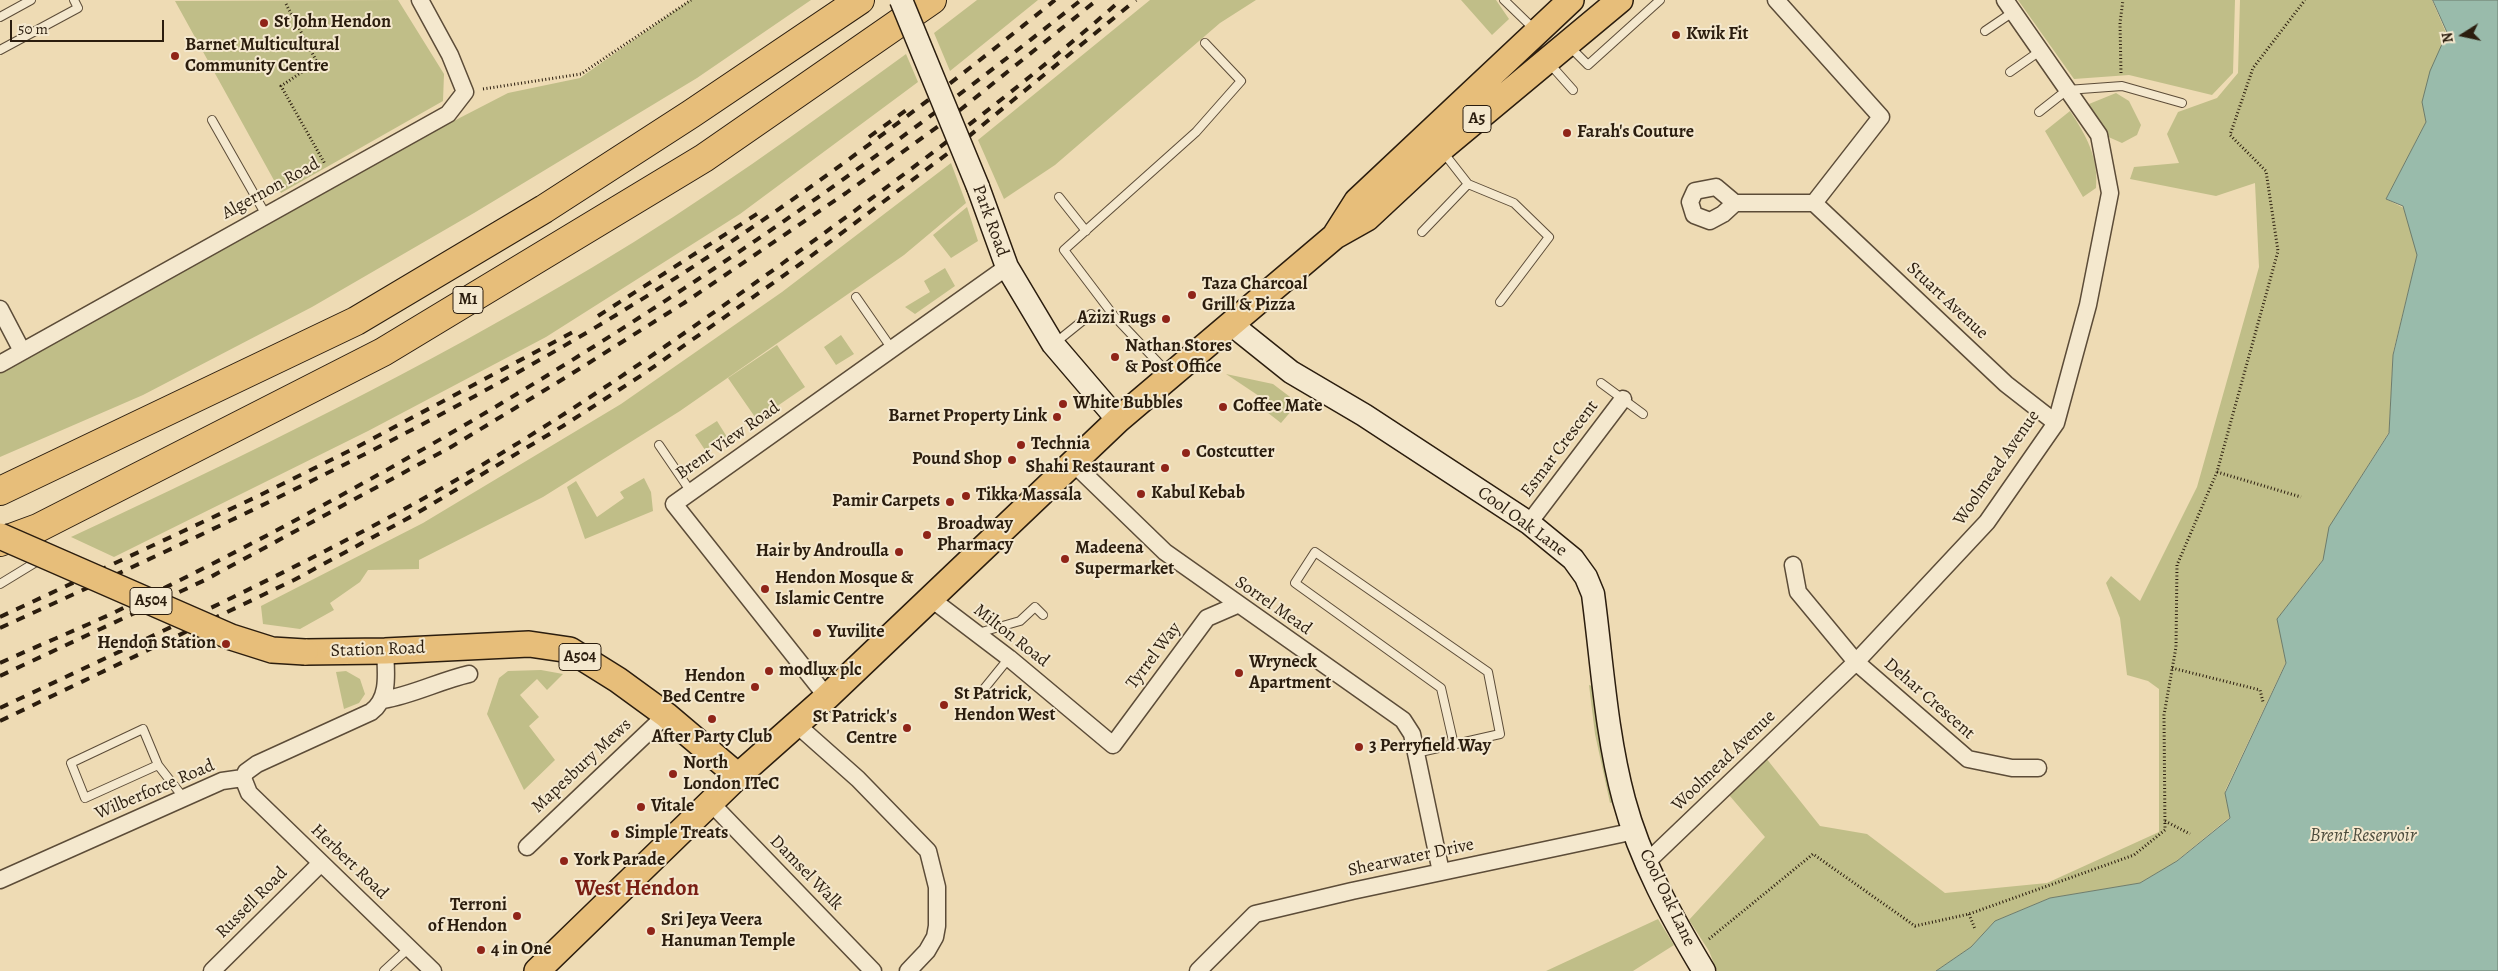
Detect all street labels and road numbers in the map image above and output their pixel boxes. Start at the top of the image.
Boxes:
road number: A5 [1463,106,1491,132]
street label: Algernon Road [218,153,324,225]
street label: Park Road [967,182,1013,260]
street label: Stuart Avenue [1902,258,1992,344]
road number: M1 [453,286,483,314]
street label: Esmar Crescent [1517,396,1603,502]
street label: Brent View Road [672,397,784,485]
street label: Woolmead Avenue [1949,406,2045,530]
street label: Cool Oak Lane [1473,482,1571,562]
street label: Sorrel Mead [1230,572,1316,640]
road number: A504 [130,588,172,614]
street label: Milton Road [969,600,1053,672]
street label: Tyrrel Way [1122,618,1186,694]
street label: Station Road [330,638,426,662]
road number: A504 [559,644,601,670]
street label: Dehar Crescent [1879,654,1979,744]
street label: Woolmead Avenue [1668,706,1780,816]
street label: Mapesbury Mews [528,714,636,818]
street label: Wilberforce Road [92,755,218,825]
street label: Herbert Road [306,820,392,904]
street label: Damsel Walk [765,831,847,915]
street label: Shearwater Drive [1346,834,1476,882]
street label: Cool Oak Lane [1634,846,1700,950]
street label: Russell Road [212,863,292,943]

